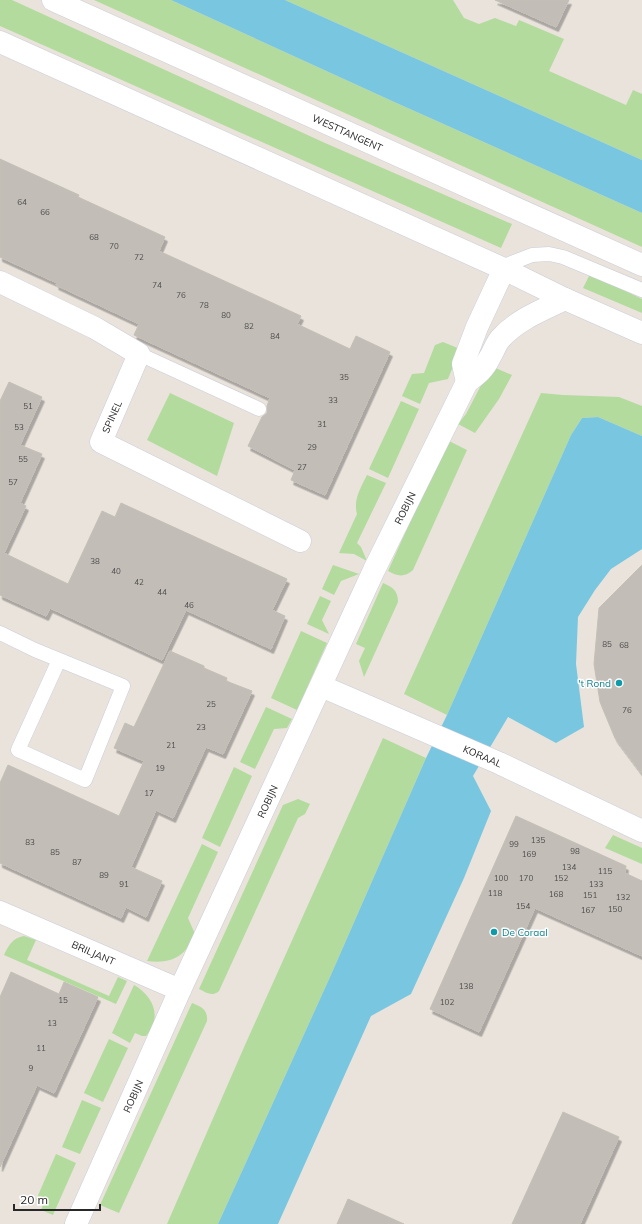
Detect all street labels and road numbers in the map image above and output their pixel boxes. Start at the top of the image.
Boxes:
street label: WESTTANGENT [310,111,385,154]
street label: SPINEL [99,398,125,435]
street label: ROBIJN [391,489,418,526]
street label: KORAAL [461,742,504,770]
street label: ROBIJN [254,783,280,820]
street label: BRILJANT [70,937,117,968]
street label: ROBIJN [120,1078,146,1115]

